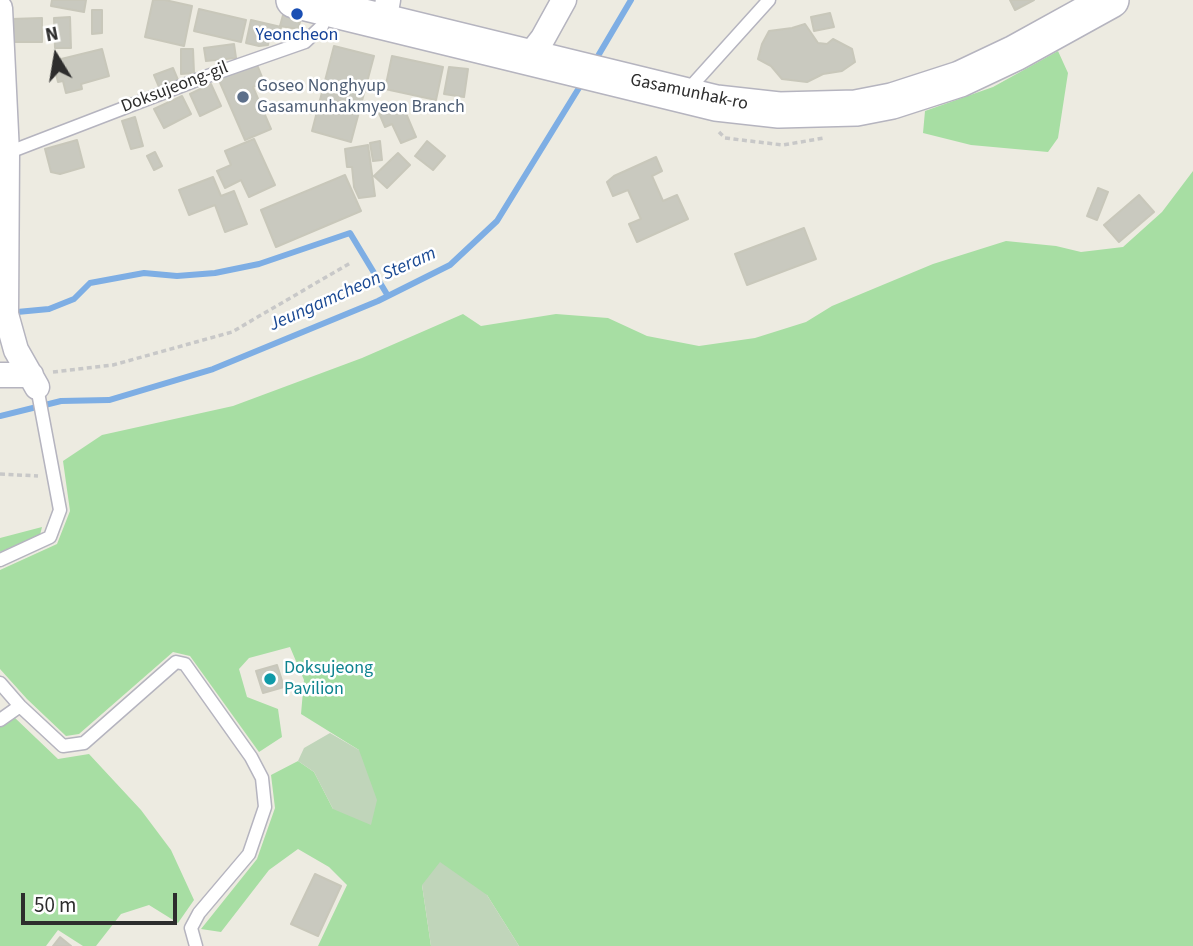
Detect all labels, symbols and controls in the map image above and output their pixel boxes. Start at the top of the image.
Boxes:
marker: Yeoncheon [289,6,305,22]
text: N [43,20,61,49]
north arrow [21,21,91,91]
place label: Yeoncheon [256,25,338,47]
street label: Doksujeong-gil [118,58,232,118]
street label: Gasamunhak-ro [628,70,750,116]
place label: Goseo Nonghyup Gasamunhakmyeon Branch [257,76,465,119]
marker: Goseo Nonghyup Gasamunhakmyeon Branch [235,89,251,105]
water label: Jeungamcheon Steram [266,243,440,337]
place label: Doksujeong Pavilion [284,658,373,700]
marker: Doksujeong Pavilion [262,671,278,687]
scale bar [24,880,180,924]
text: 50 m [34,890,76,920]

